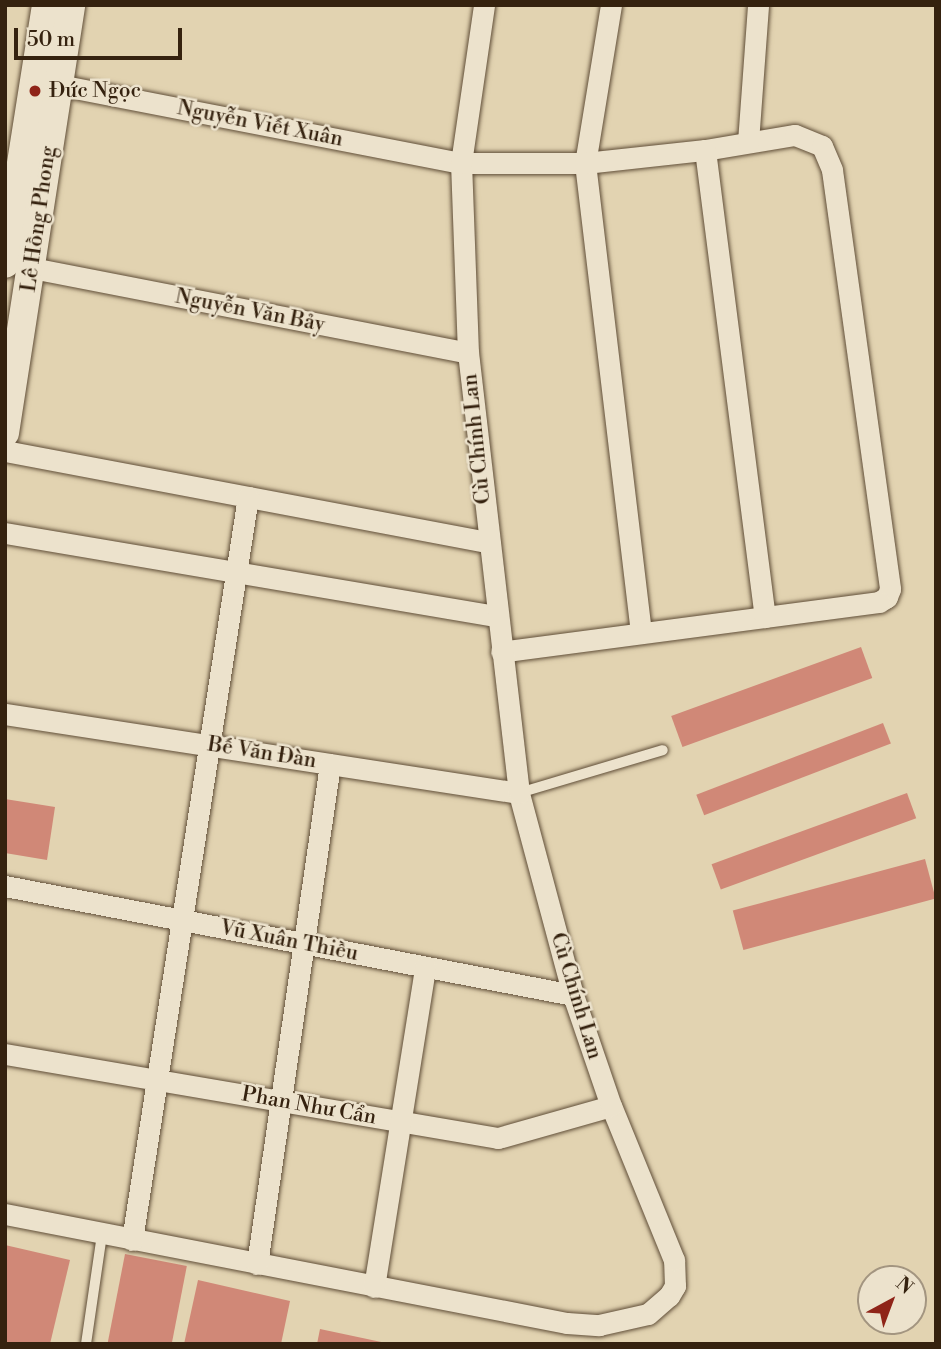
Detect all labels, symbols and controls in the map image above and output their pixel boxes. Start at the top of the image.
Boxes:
scale bar [18,14,186,58]
text: 50 m [27,27,75,53]
place label: Đức Ngọc [49,78,141,104]
marker: Đức Ngọc [27,83,43,99]
street label: Nguyễn Viết Xuân [175,96,345,152]
street label: Lê Hồng Phong [16,144,62,294]
street label: Nguyễn Văn Bảy [173,284,327,338]
street label: Cù Chính Lan [458,373,496,505]
street label: Bế Văn Đàn [206,732,318,774]
street label: Vũ Xuân Thiều [218,915,360,967]
street label: Cù Chính Lan [545,930,607,1062]
street label: Phan Như Cẩn [240,1082,378,1130]
north arrow [857,1265,927,1335]
text: N [891,1272,918,1300]

